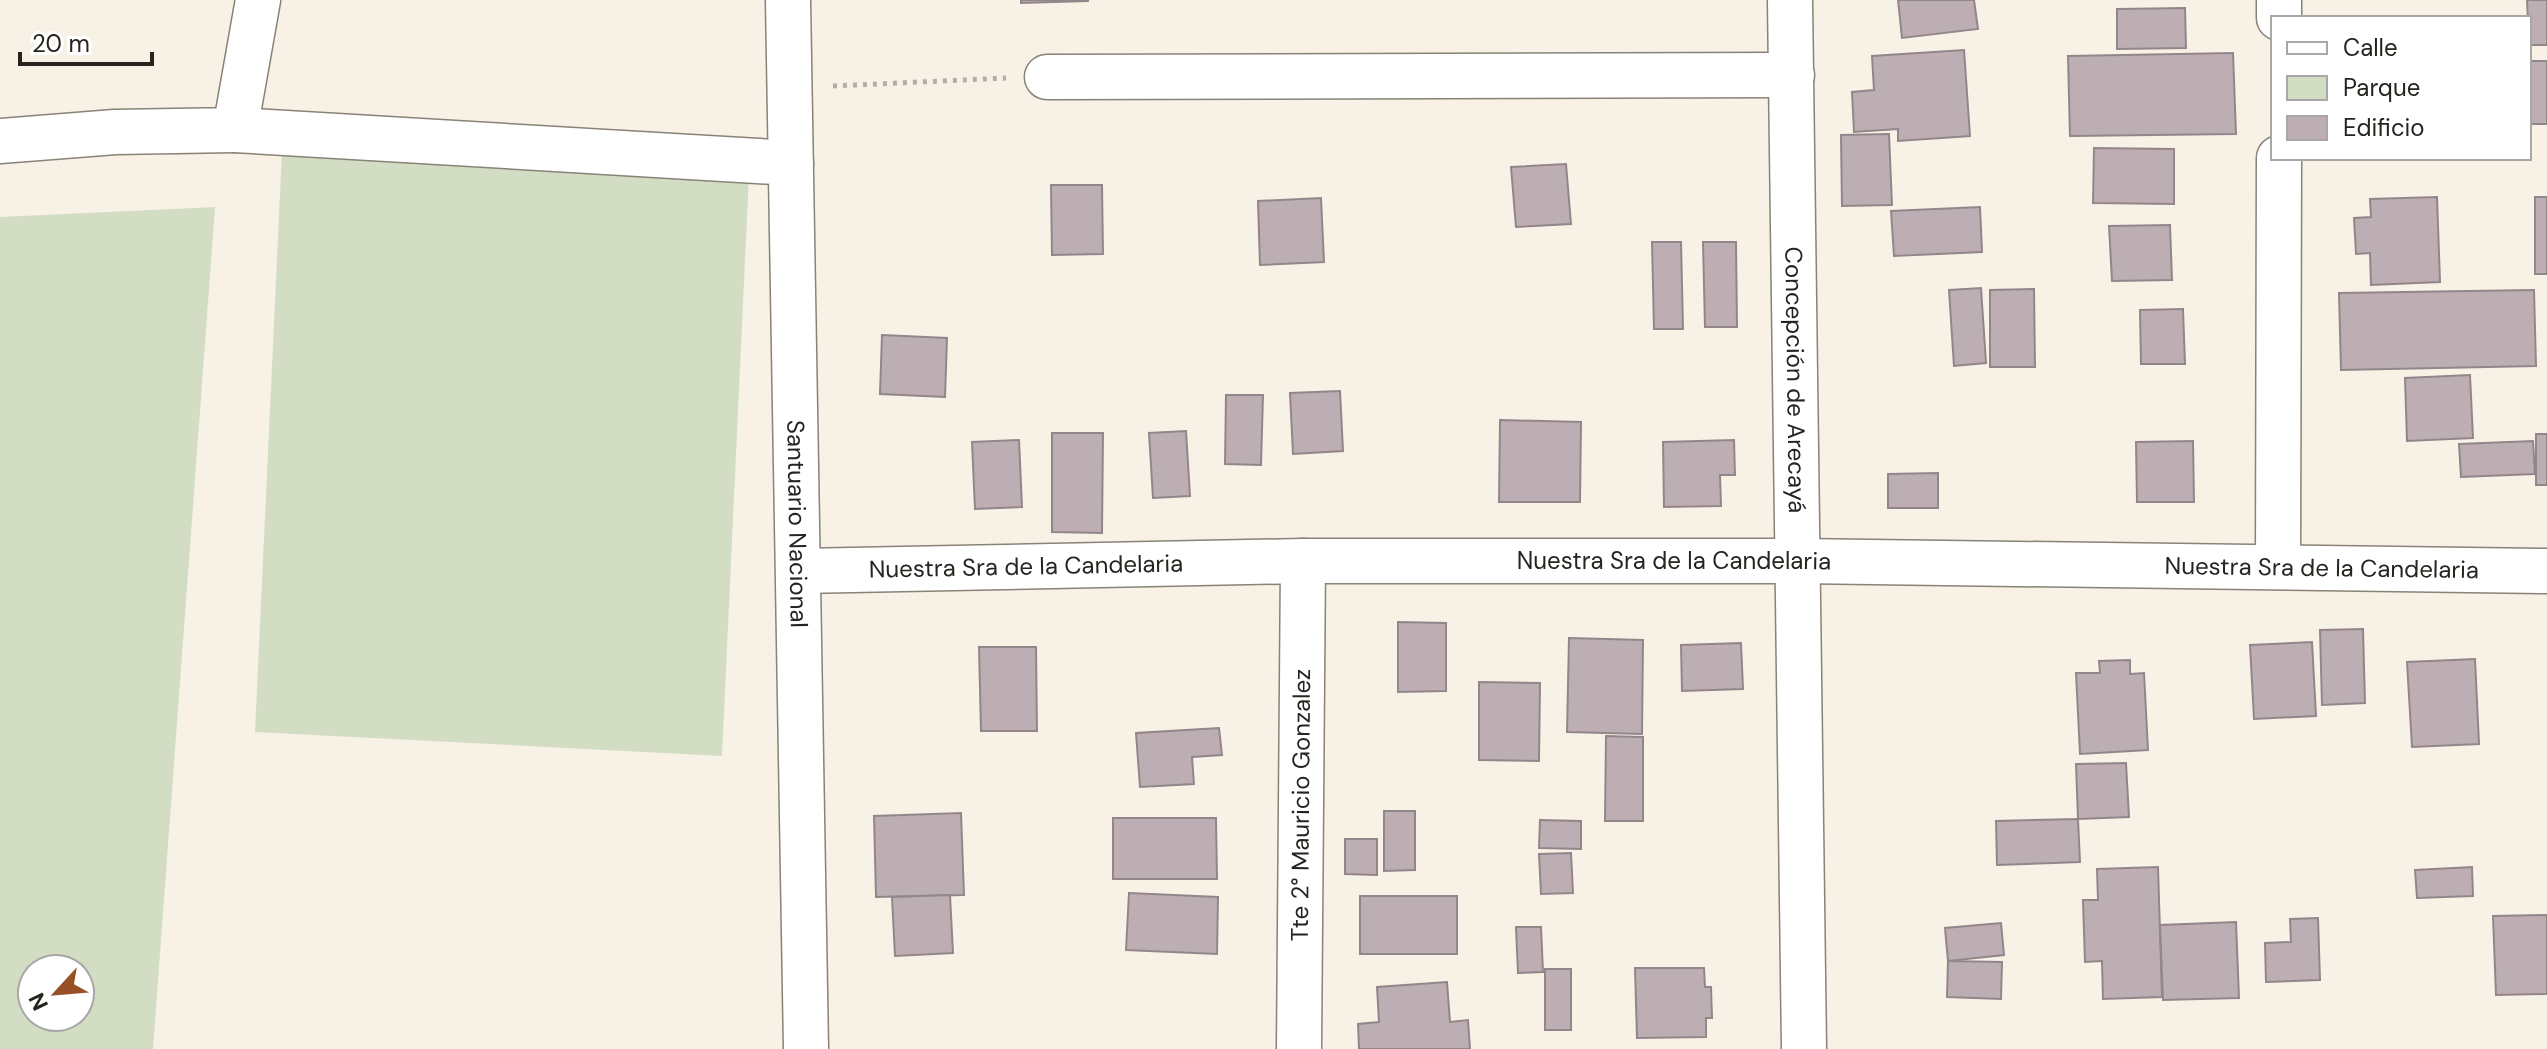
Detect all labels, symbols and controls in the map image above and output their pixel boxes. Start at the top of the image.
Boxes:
scale bar [20,16,152,66]
legend [2271,16,2531,160]
text: 20 m [32,28,90,59]
text: Calle [2343,32,2398,63]
text: Parque [2343,72,2420,103]
text: Edificio [2343,112,2425,143]
street label: Concepción de Arecayá [1778,246,1813,514]
street label: Santuario Nacional [780,420,815,628]
street label: Nuestra Sra de la Candelaria [1517,545,1831,576]
street label: Nuestra Sra de la Candelaria [868,547,1183,585]
street label: Nuestra Sra de la Candelaria [2164,550,2479,585]
street label: Tte 2° Mauricio Gonzalez [1284,669,1317,941]
north arrow [16,953,96,1033]
text: N [22,988,55,1015]

